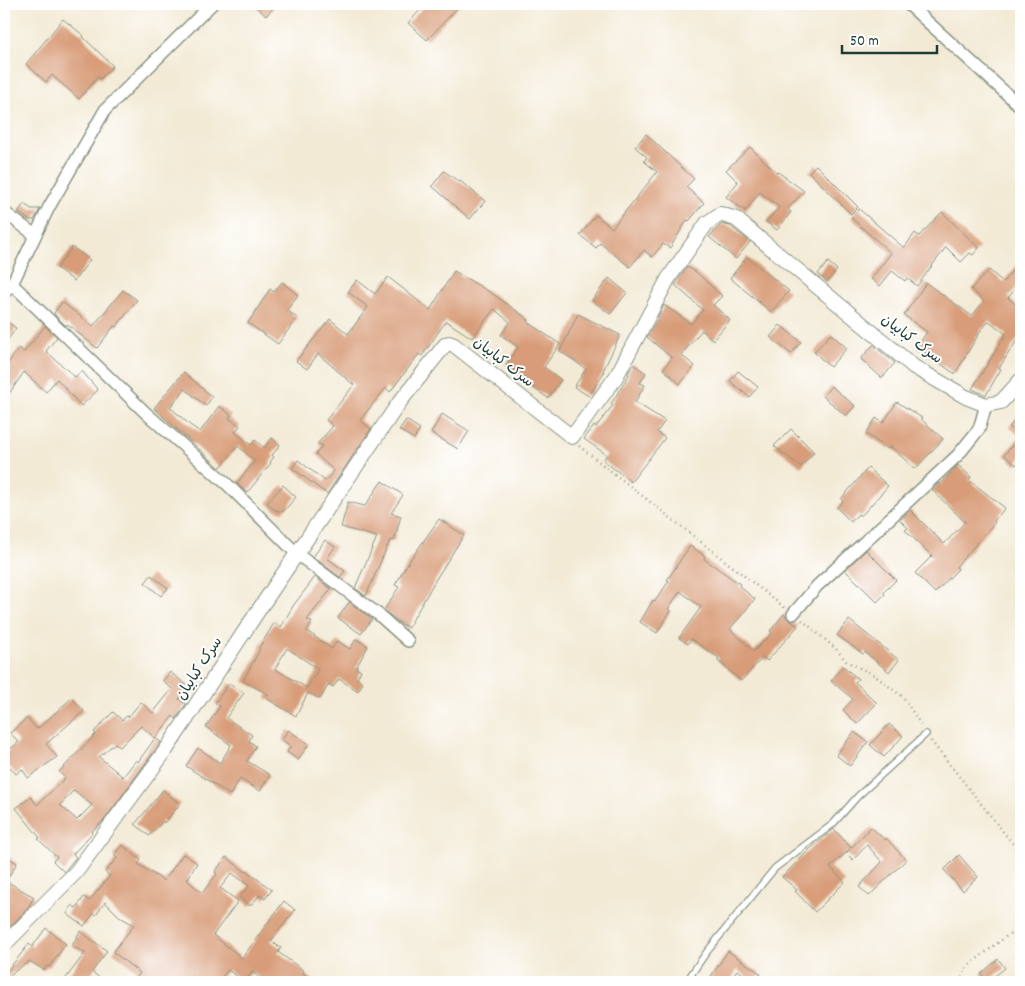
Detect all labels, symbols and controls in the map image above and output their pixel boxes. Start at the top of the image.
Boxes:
scale bar [842,22,938,54]
text: 50 m [850,31,879,53]
street label: سرک کبابیان [876,310,946,370]
street label: سرک کبابیان [468,332,538,394]
street label: سرک کبابیان [171,633,229,705]

